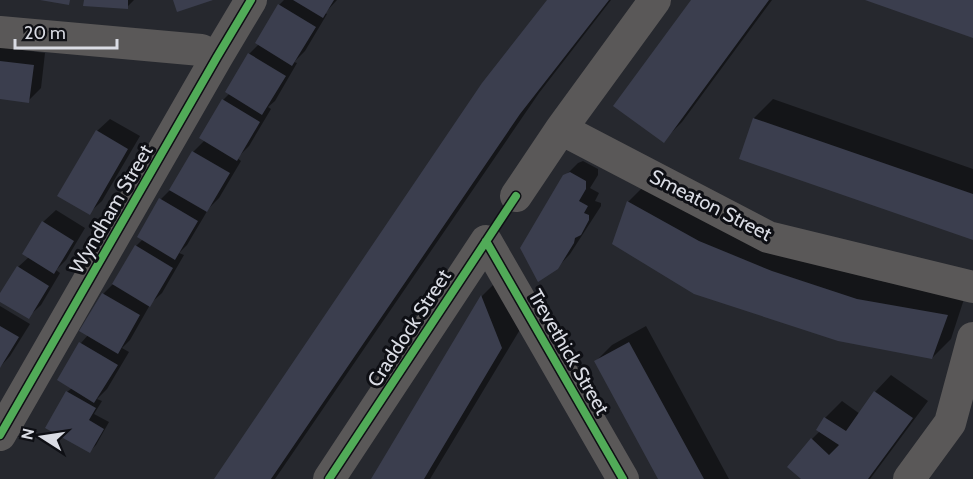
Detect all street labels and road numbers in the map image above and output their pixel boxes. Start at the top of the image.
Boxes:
street label: Wyndham Street [64,140,158,278]
street label: Smeaton Street [646,164,776,246]
street label: Craddock Street [362,265,456,391]
street label: Trevethick Street [523,285,615,419]

